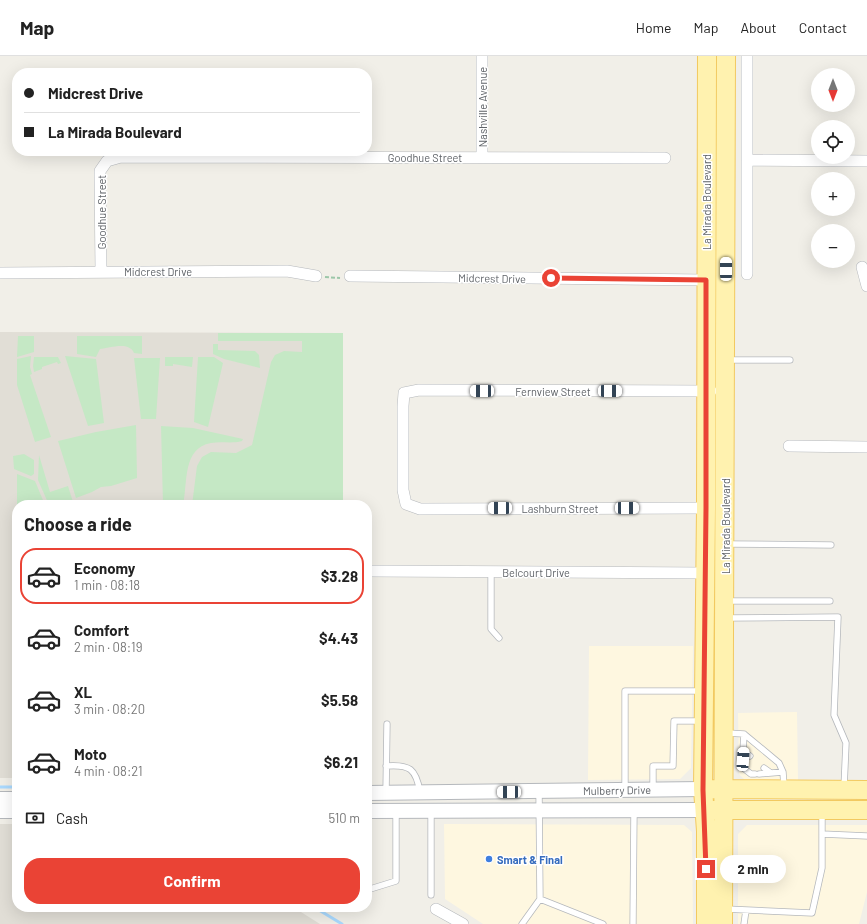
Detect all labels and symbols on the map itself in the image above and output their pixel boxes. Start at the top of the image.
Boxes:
street label: Nashville Avenue [476,67,489,147]
north arrow [811,68,855,112]
street label: Goodhue Street [388,151,462,164]
street label: La Mirada Boulevard [700,154,713,250]
street label: Goodhue Street [95,175,108,249]
car [720,257,732,281]
street label: Midcrest Drive [124,265,192,278]
route start [542,269,560,287]
street label: Midcrest Drive [458,271,526,285]
car [470,385,494,397]
street label: Fernview Street [515,385,591,398]
car [598,385,622,397]
street label: La Mirada Boulevard [719,478,732,574]
car [488,502,512,514]
street label: Lashburn Street [521,502,599,515]
car [615,502,639,514]
street label: Belcourt Drive [502,566,570,579]
car [736,747,750,771]
street label: Mulberry Drive [583,783,651,797]
car [497,786,521,798]
place label: Smart & Final [497,853,563,866]
marker: Smart & Final [484,854,494,864]
callout: 2 min [720,855,786,883]
route end [697,860,715,878]

